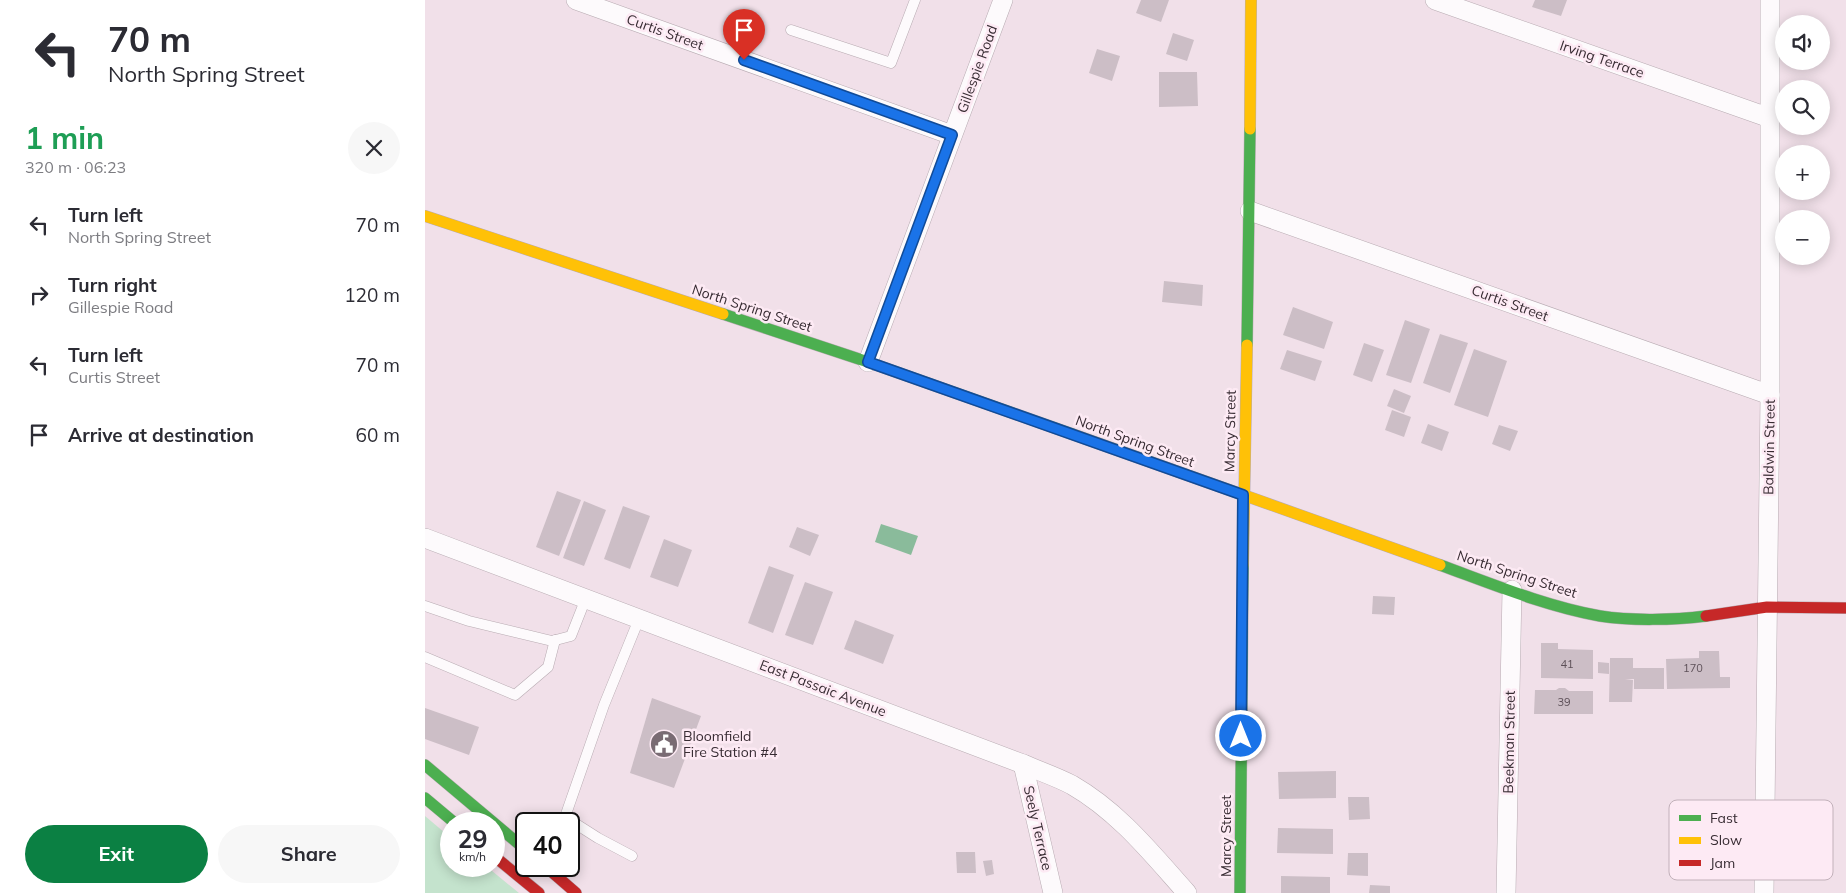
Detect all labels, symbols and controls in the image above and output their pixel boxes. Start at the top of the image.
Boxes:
pin [723,9,765,60]
street label: Curtis Street [624,10,706,54]
map controls [1775,15,1830,265]
button: sound [1775,15,1830,70]
icon: arrive [730,16,758,44]
text: 70 m [108,17,191,61]
icon: left [25,20,90,85]
street label: Gillespie Road [953,23,1001,115]
street label: Irving Terrace [1557,36,1647,82]
text: North Spring Street [108,60,305,88]
button: search [1775,80,1830,135]
text: 1 min [25,119,104,157]
button: close [348,122,400,174]
button: + [1775,145,1830,200]
text: 320 m · 06:23 [25,157,126,177]
text: Turn left [68,203,143,227]
button: − [1775,210,1830,265]
icon: left [25,211,53,239]
text: 70 m [356,213,400,237]
text: North Spring Street [68,227,211,247]
text: Turn right [68,273,157,297]
street label: North Spring Street [690,280,814,336]
icon: right [25,281,53,309]
street label: Curtis Street [1469,281,1551,325]
text: 120 m [344,283,400,307]
text: Gillespie Road [68,297,173,317]
text: Turn left [68,343,143,367]
icon: left [25,351,53,379]
text: 70 m [356,353,400,377]
text: Curtis Street [68,367,160,387]
street label: Marcy Street [1220,390,1240,472]
street label: Baldwin Street [1759,399,1779,495]
street label: North Spring Street [1073,411,1197,471]
icon: arrive [25,421,53,449]
text: Arrive at destination [68,423,254,447]
text: 60 m [356,423,400,447]
street label: North Spring Street [1455,546,1579,602]
street label: East Passaic Avenue [757,656,889,720]
house number: 41 [1560,657,1574,671]
house number: 170 [1683,661,1703,675]
street label: Beekman Street [1499,690,1519,794]
house number: 39 [1557,695,1571,709]
position arrow [1214,709,1266,761]
place label: Bloomfield Fire Station #4 [683,727,778,761]
public building icon: Bloomfield Fire Station #4 [649,729,679,759]
street label: Seely Terrace [1020,784,1056,872]
street label: Marcy Street [1217,795,1235,877]
legend [1669,800,1833,880]
text: Fast [1710,809,1738,827]
speed limit sign: 40 [515,812,580,877]
text: 29 [457,823,488,854]
button: Exit [25,825,208,883]
button: Share [218,825,400,883]
text: Slow [1710,831,1742,849]
text: km/h [459,849,486,864]
text: Jam [1710,854,1735,872]

